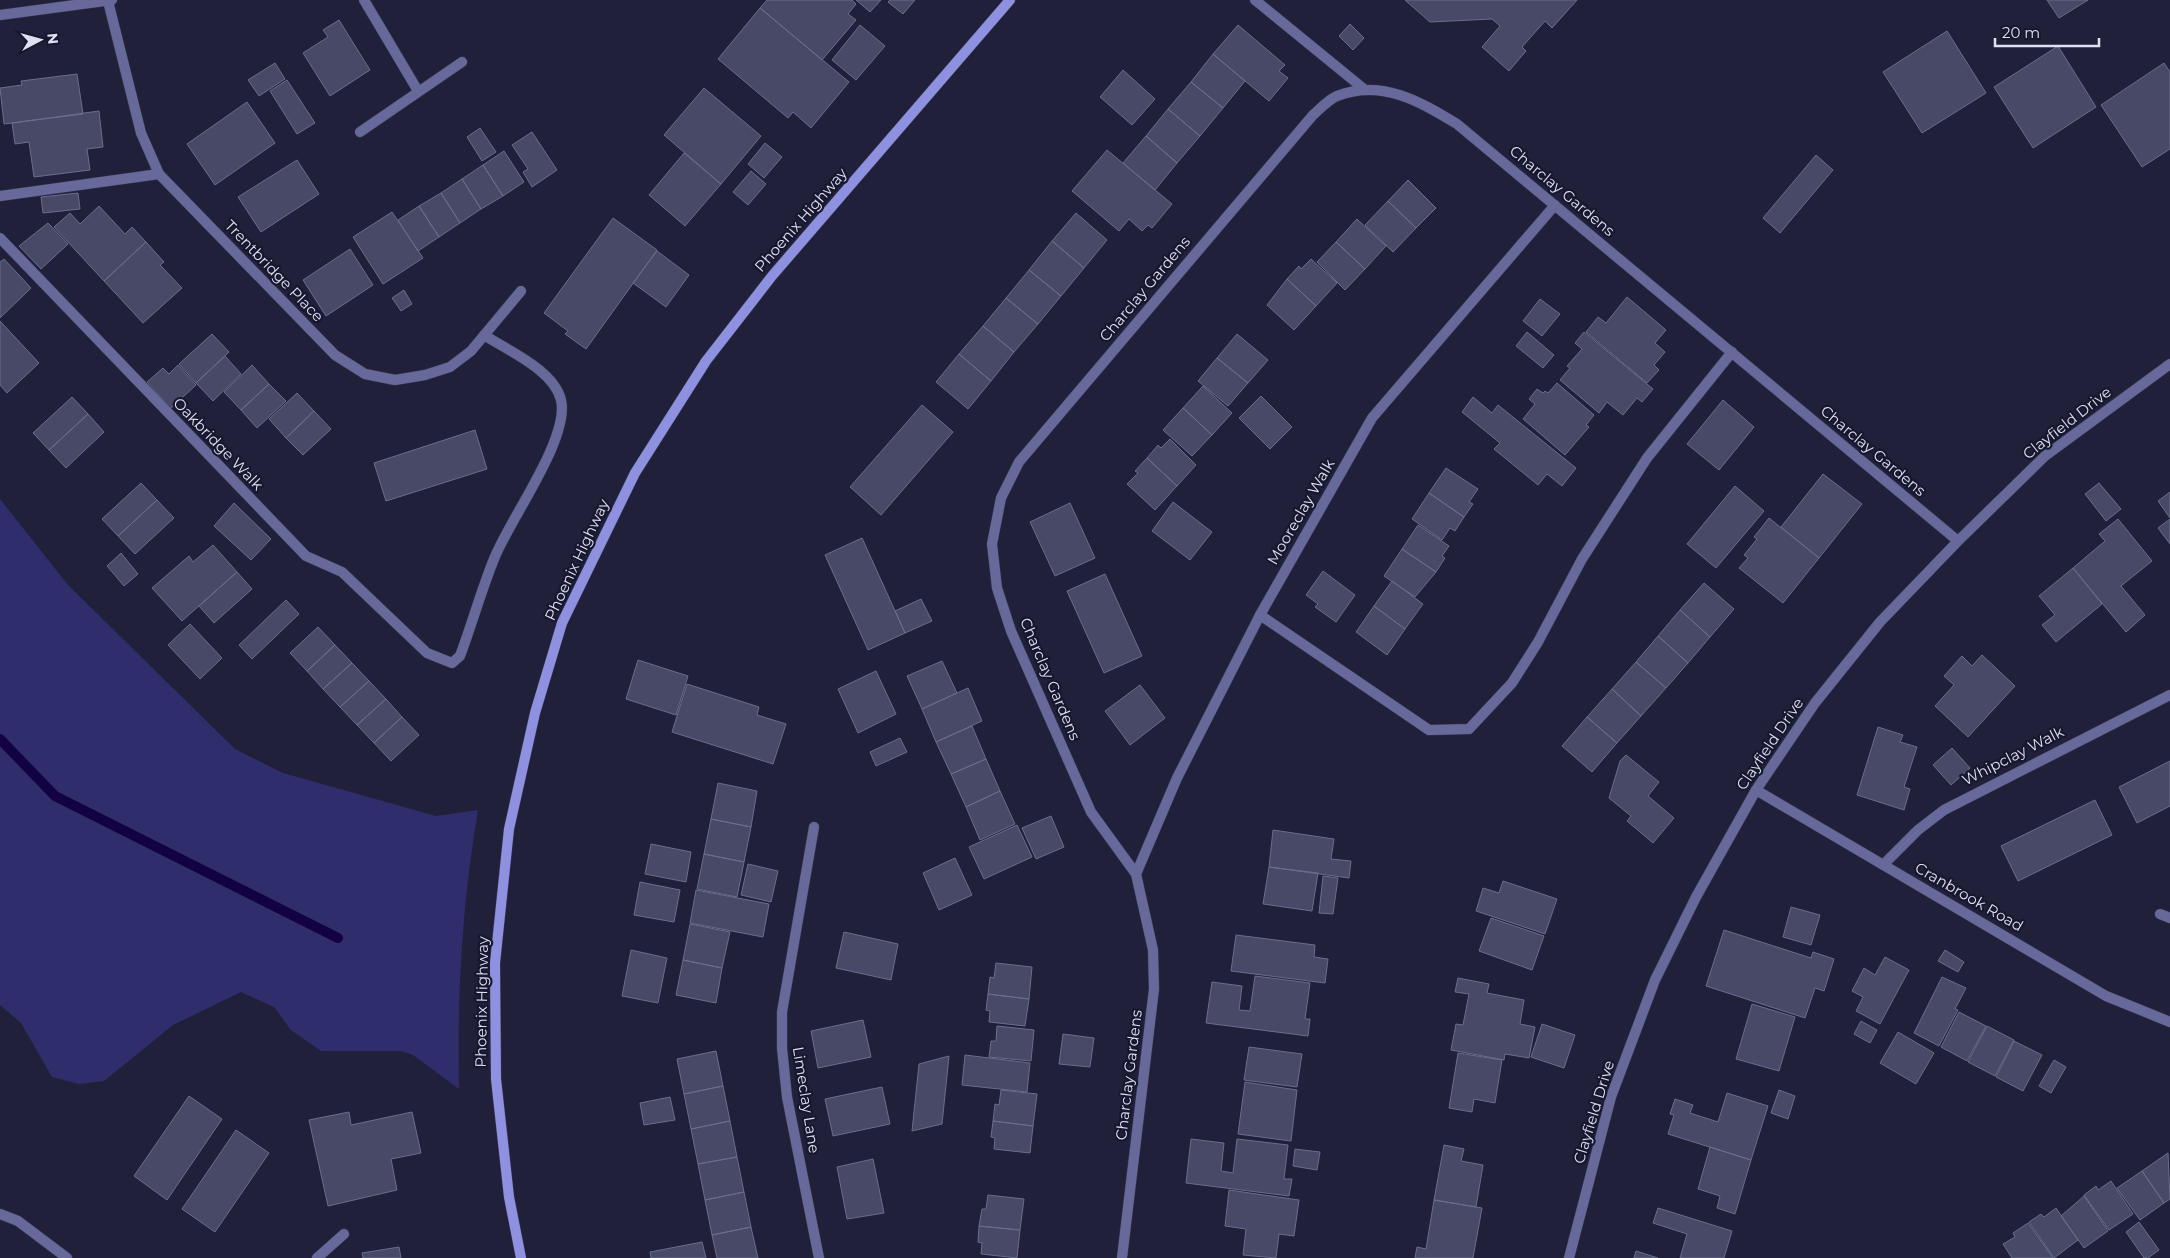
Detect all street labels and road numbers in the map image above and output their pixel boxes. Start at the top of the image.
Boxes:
street label: Charclay Gardens [1506,141,1619,240]
street label: Phoenix Highway [750,163,852,276]
street label: Trentbridge Place [221,216,328,325]
street label: Charclay Gardens [1095,232,1194,345]
street label: Clayfield Drive [2019,382,2115,463]
street label: Oakbridge Walk [169,393,267,494]
street label: Charclay Gardens [1817,401,1930,500]
street label: Mooreclay Walk [1263,456,1338,568]
street label: Phoenix Highway [540,495,613,623]
street label: Charclay Gardens [1016,615,1085,743]
street label: Clayfield Drive [1732,694,1807,793]
street label: Whipclay Walk [1959,722,2067,789]
street label: Cranbrook Road [1912,858,2027,935]
street label: Phoenix Highway [471,935,492,1068]
street label: Charclay Gardens [1111,1009,1146,1141]
street label: Limeclay Lane [789,1045,824,1155]
street label: Clayfield Drive [1569,1058,1618,1166]

